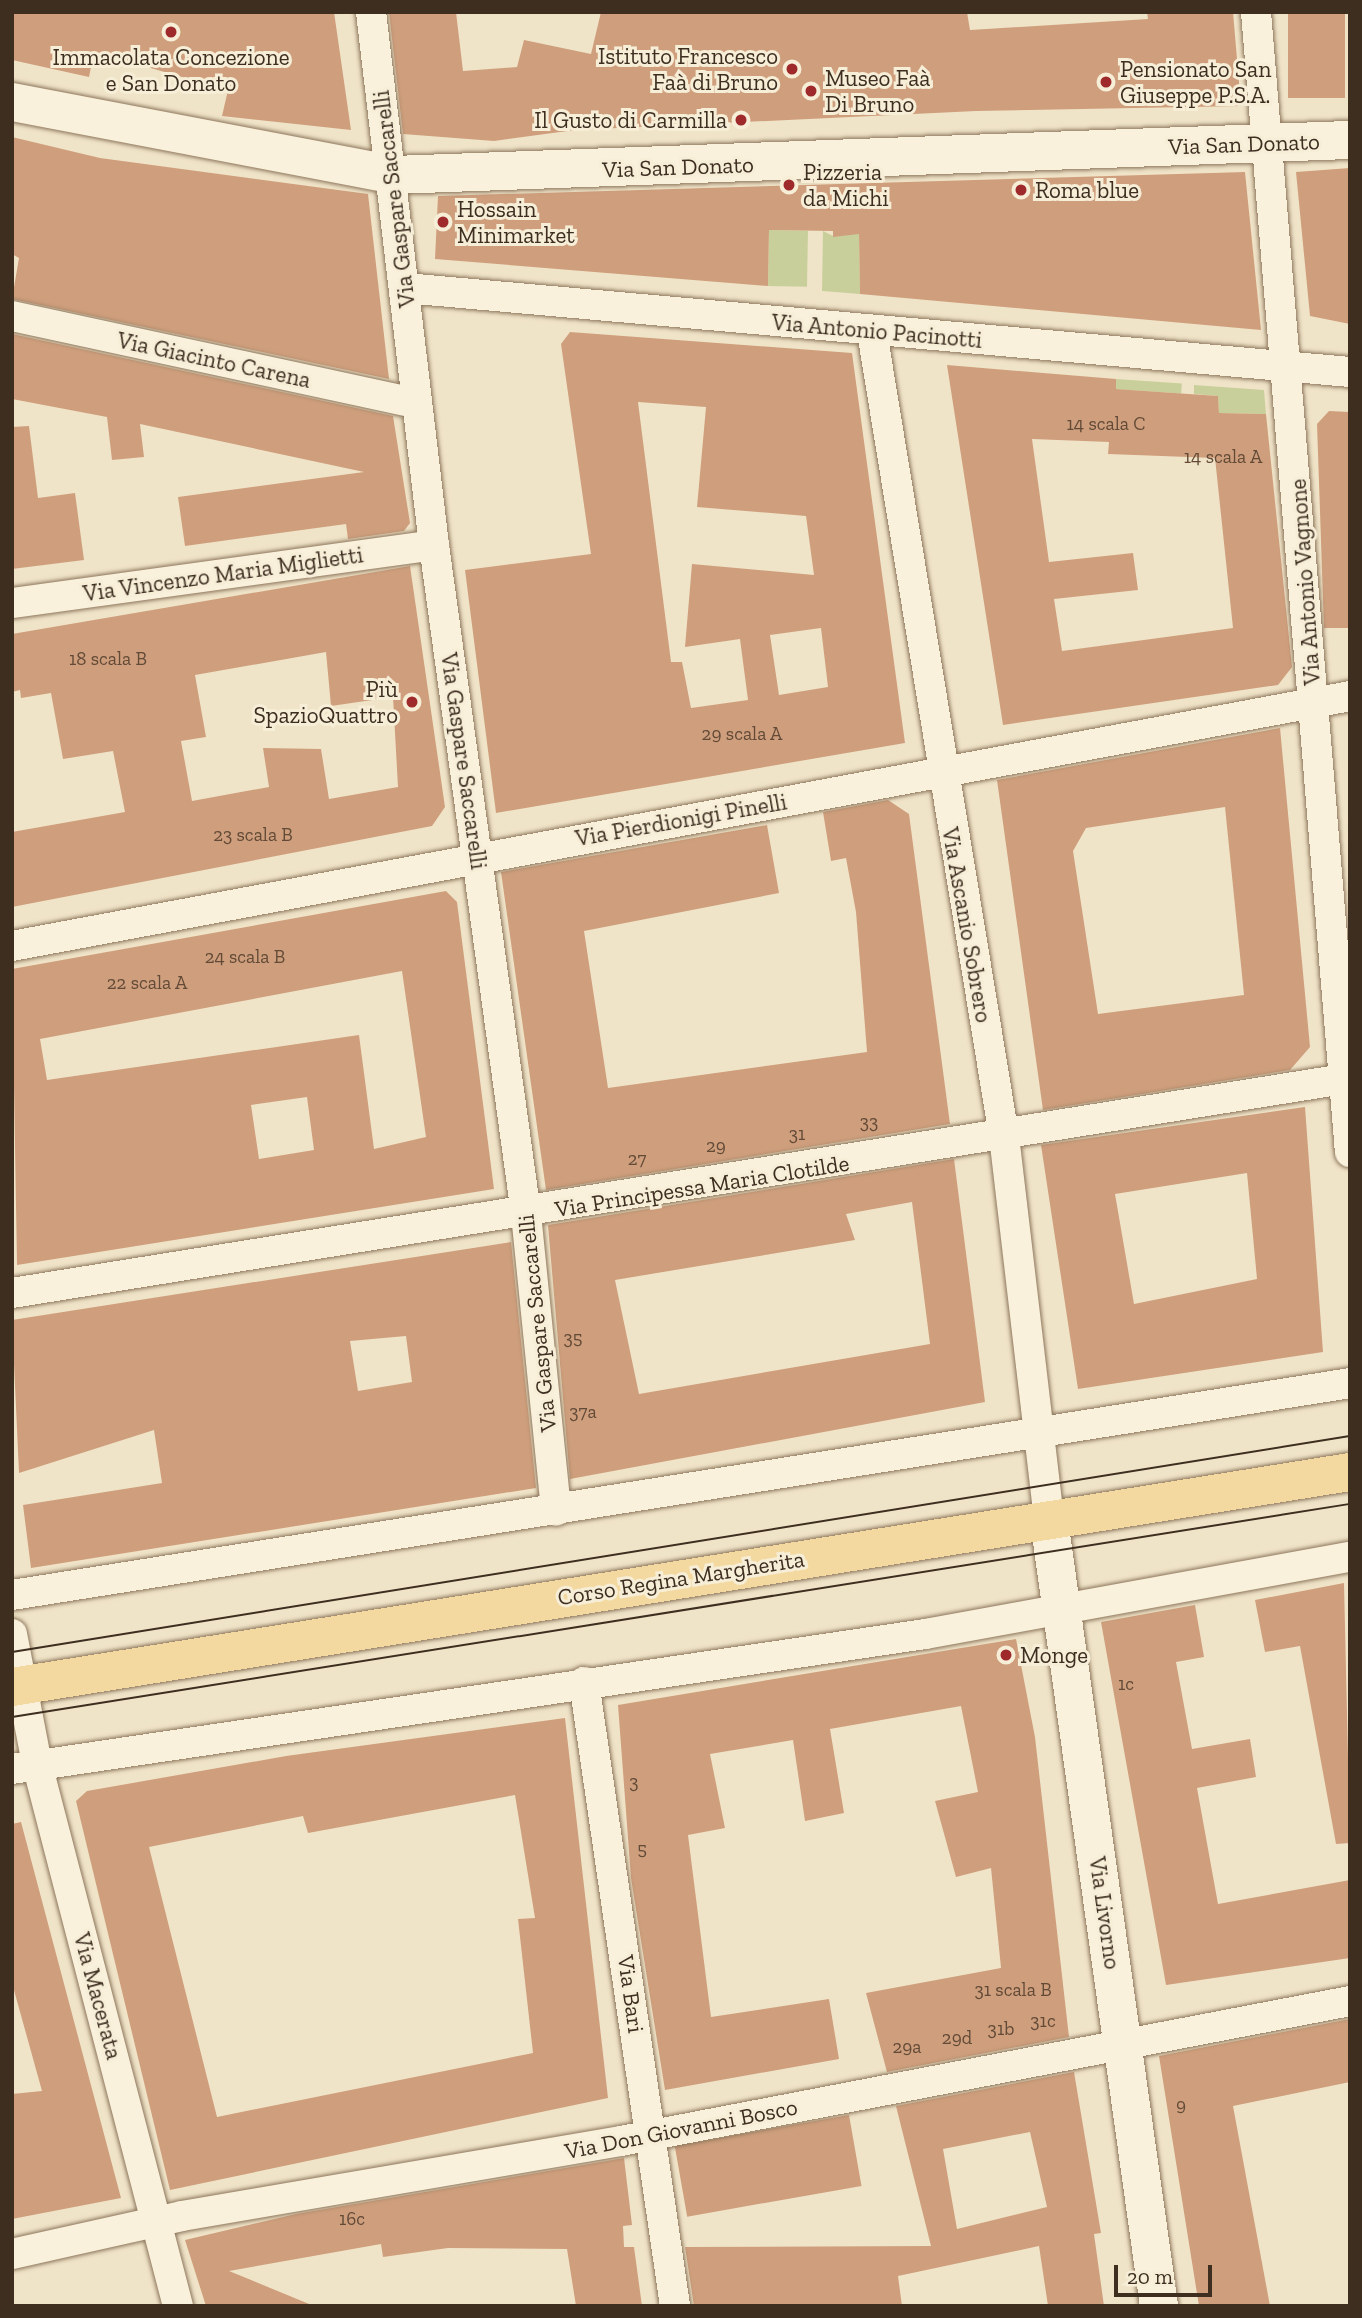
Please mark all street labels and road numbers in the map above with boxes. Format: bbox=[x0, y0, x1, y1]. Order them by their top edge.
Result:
street label: Via Gaspare Saccarelli bbox=[367, 89, 421, 309]
street label: Via San Donato bbox=[1168, 128, 1320, 160]
street label: Via San Donato bbox=[602, 151, 754, 183]
street label: Via Antonio Pacinotti bbox=[770, 308, 984, 354]
street label: Via Giacinto Carena bbox=[115, 326, 313, 394]
street label: Via Antonio Vagnone bbox=[1284, 477, 1326, 687]
street label: Via Vincenzo Maria Miglietti bbox=[81, 541, 365, 607]
street label: Via Gaspare Saccarelli bbox=[435, 651, 493, 871]
street label: Via Pierdionigi Pinelli bbox=[573, 788, 789, 852]
street label: Via Ascanio Sobrero bbox=[936, 825, 998, 1025]
street label: Via Principessa Maria Clotilde bbox=[553, 1149, 851, 1223]
street label: Via Gaspare Saccarelli bbox=[512, 1213, 562, 1433]
street label: Corso Regina Margherita bbox=[556, 1545, 806, 1611]
street label: Via Livorno bbox=[1083, 1855, 1127, 1971]
street label: Via Macerata bbox=[68, 1930, 128, 2062]
street label: Via Bari bbox=[612, 1953, 650, 2035]
street label: Via Don Giovanni Bosco bbox=[562, 2093, 800, 2165]

